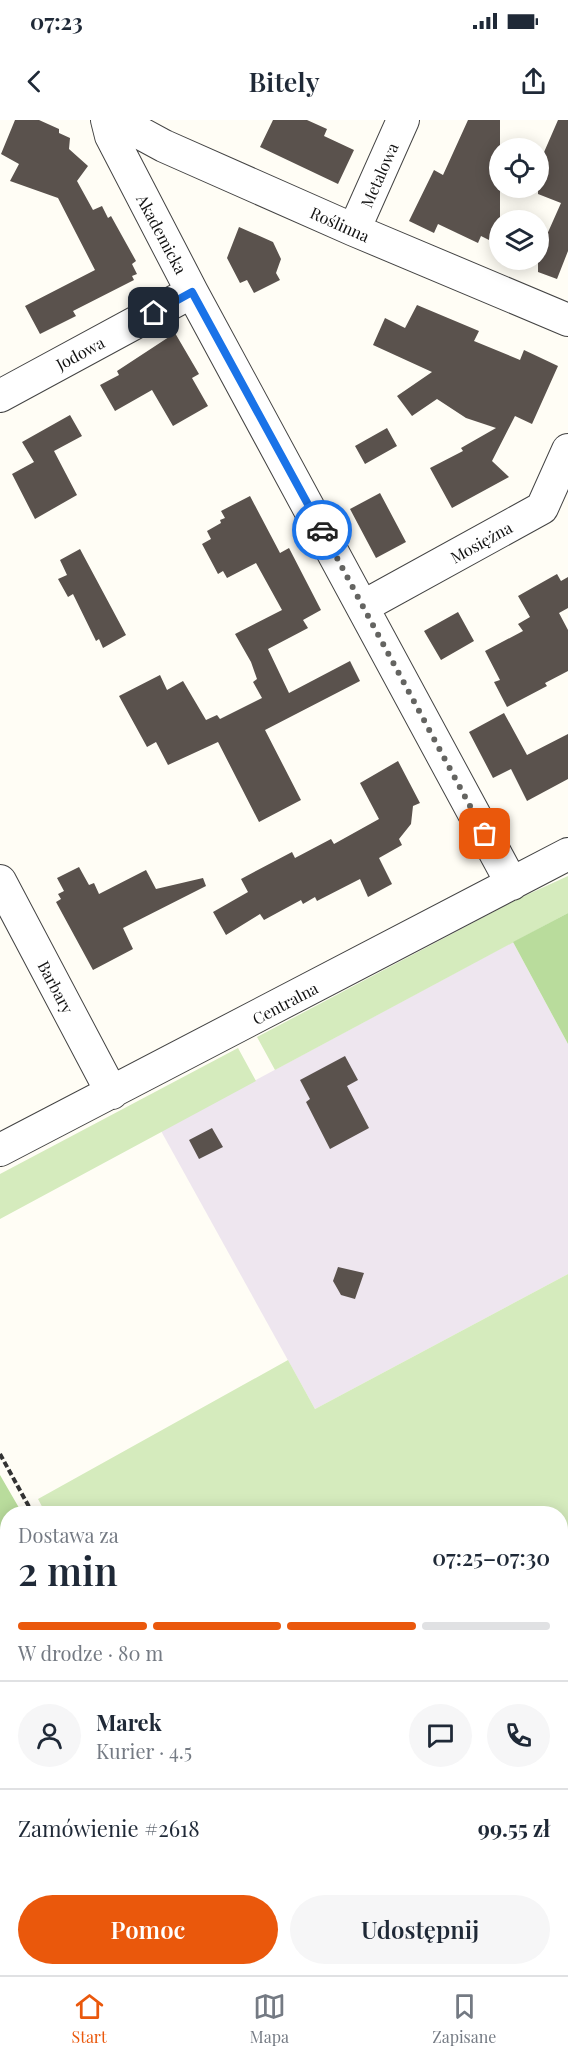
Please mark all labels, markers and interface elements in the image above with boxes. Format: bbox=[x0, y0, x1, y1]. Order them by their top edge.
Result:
text: 07:23 bbox=[30, 6, 83, 36]
text: Bitely bbox=[248, 63, 320, 99]
icon: back bbox=[18, 65, 51, 98]
icon: share bbox=[517, 65, 550, 98]
map controls bbox=[489, 138, 549, 270]
button: locate bbox=[489, 138, 549, 198]
street label: Metalowa bbox=[355, 139, 403, 211]
street label: Akademicka bbox=[132, 190, 192, 278]
street label: Roślinna bbox=[307, 202, 373, 246]
button: layers bbox=[489, 210, 549, 270]
pin bbox=[128, 287, 179, 338]
icon: home bbox=[137, 296, 170, 329]
street label: Jodowa bbox=[51, 332, 108, 375]
courier bbox=[292, 500, 352, 560]
icon: car bbox=[306, 514, 339, 547]
street label: Mosiężna bbox=[446, 516, 516, 568]
pin bbox=[459, 808, 510, 859]
icon: bag bbox=[468, 817, 501, 850]
street label: Barbary bbox=[33, 957, 79, 1017]
street label: Centralna bbox=[248, 977, 322, 1029]
text: Dostawa za bbox=[18, 1521, 119, 1548]
text: 07:25–07:30 bbox=[432, 1542, 550, 1572]
text: 2 min bbox=[18, 1544, 118, 1596]
text: W drodze · 80 m bbox=[18, 1639, 163, 1666]
button: person bbox=[18, 1704, 81, 1767]
button: chat bbox=[409, 1704, 472, 1767]
button: phone bbox=[487, 1704, 550, 1767]
text: Marek bbox=[96, 1707, 162, 1737]
text: Kurier · 4.5 bbox=[96, 1737, 192, 1764]
text: Zamówienie #2618 bbox=[18, 1813, 200, 1843]
text: 99.55 zł bbox=[478, 1813, 550, 1843]
button: Pomoc bbox=[18, 1895, 278, 1964]
button: Udostępnij bbox=[290, 1895, 550, 1964]
tab: Start bbox=[72, 1990, 107, 2047]
tab: Mapa bbox=[250, 1990, 289, 2047]
tab: Zapisane bbox=[432, 1990, 496, 2047]

